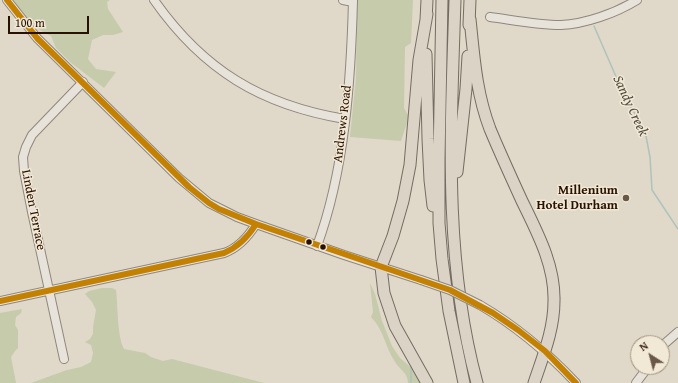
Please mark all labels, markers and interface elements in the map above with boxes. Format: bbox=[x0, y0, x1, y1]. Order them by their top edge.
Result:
scale bar bbox=[10, 8, 91, 34]
text: 100 m bbox=[15, 14, 45, 31]
water label: Sandy Creek bbox=[609, 73, 651, 139]
street label: Andrews Road bbox=[331, 84, 355, 164]
street label: Linden Terrace bbox=[18, 168, 48, 252]
place label: Millenium Hotel Durham bbox=[536, 183, 618, 214]
marker: Millenium Hotel Durham bbox=[621, 193, 631, 203]
unlabelled marker bbox=[304, 237, 314, 247]
unlabelled marker bbox=[318, 242, 328, 252]
north arrow bbox=[630, 335, 670, 375]
text: N bbox=[636, 337, 651, 355]

